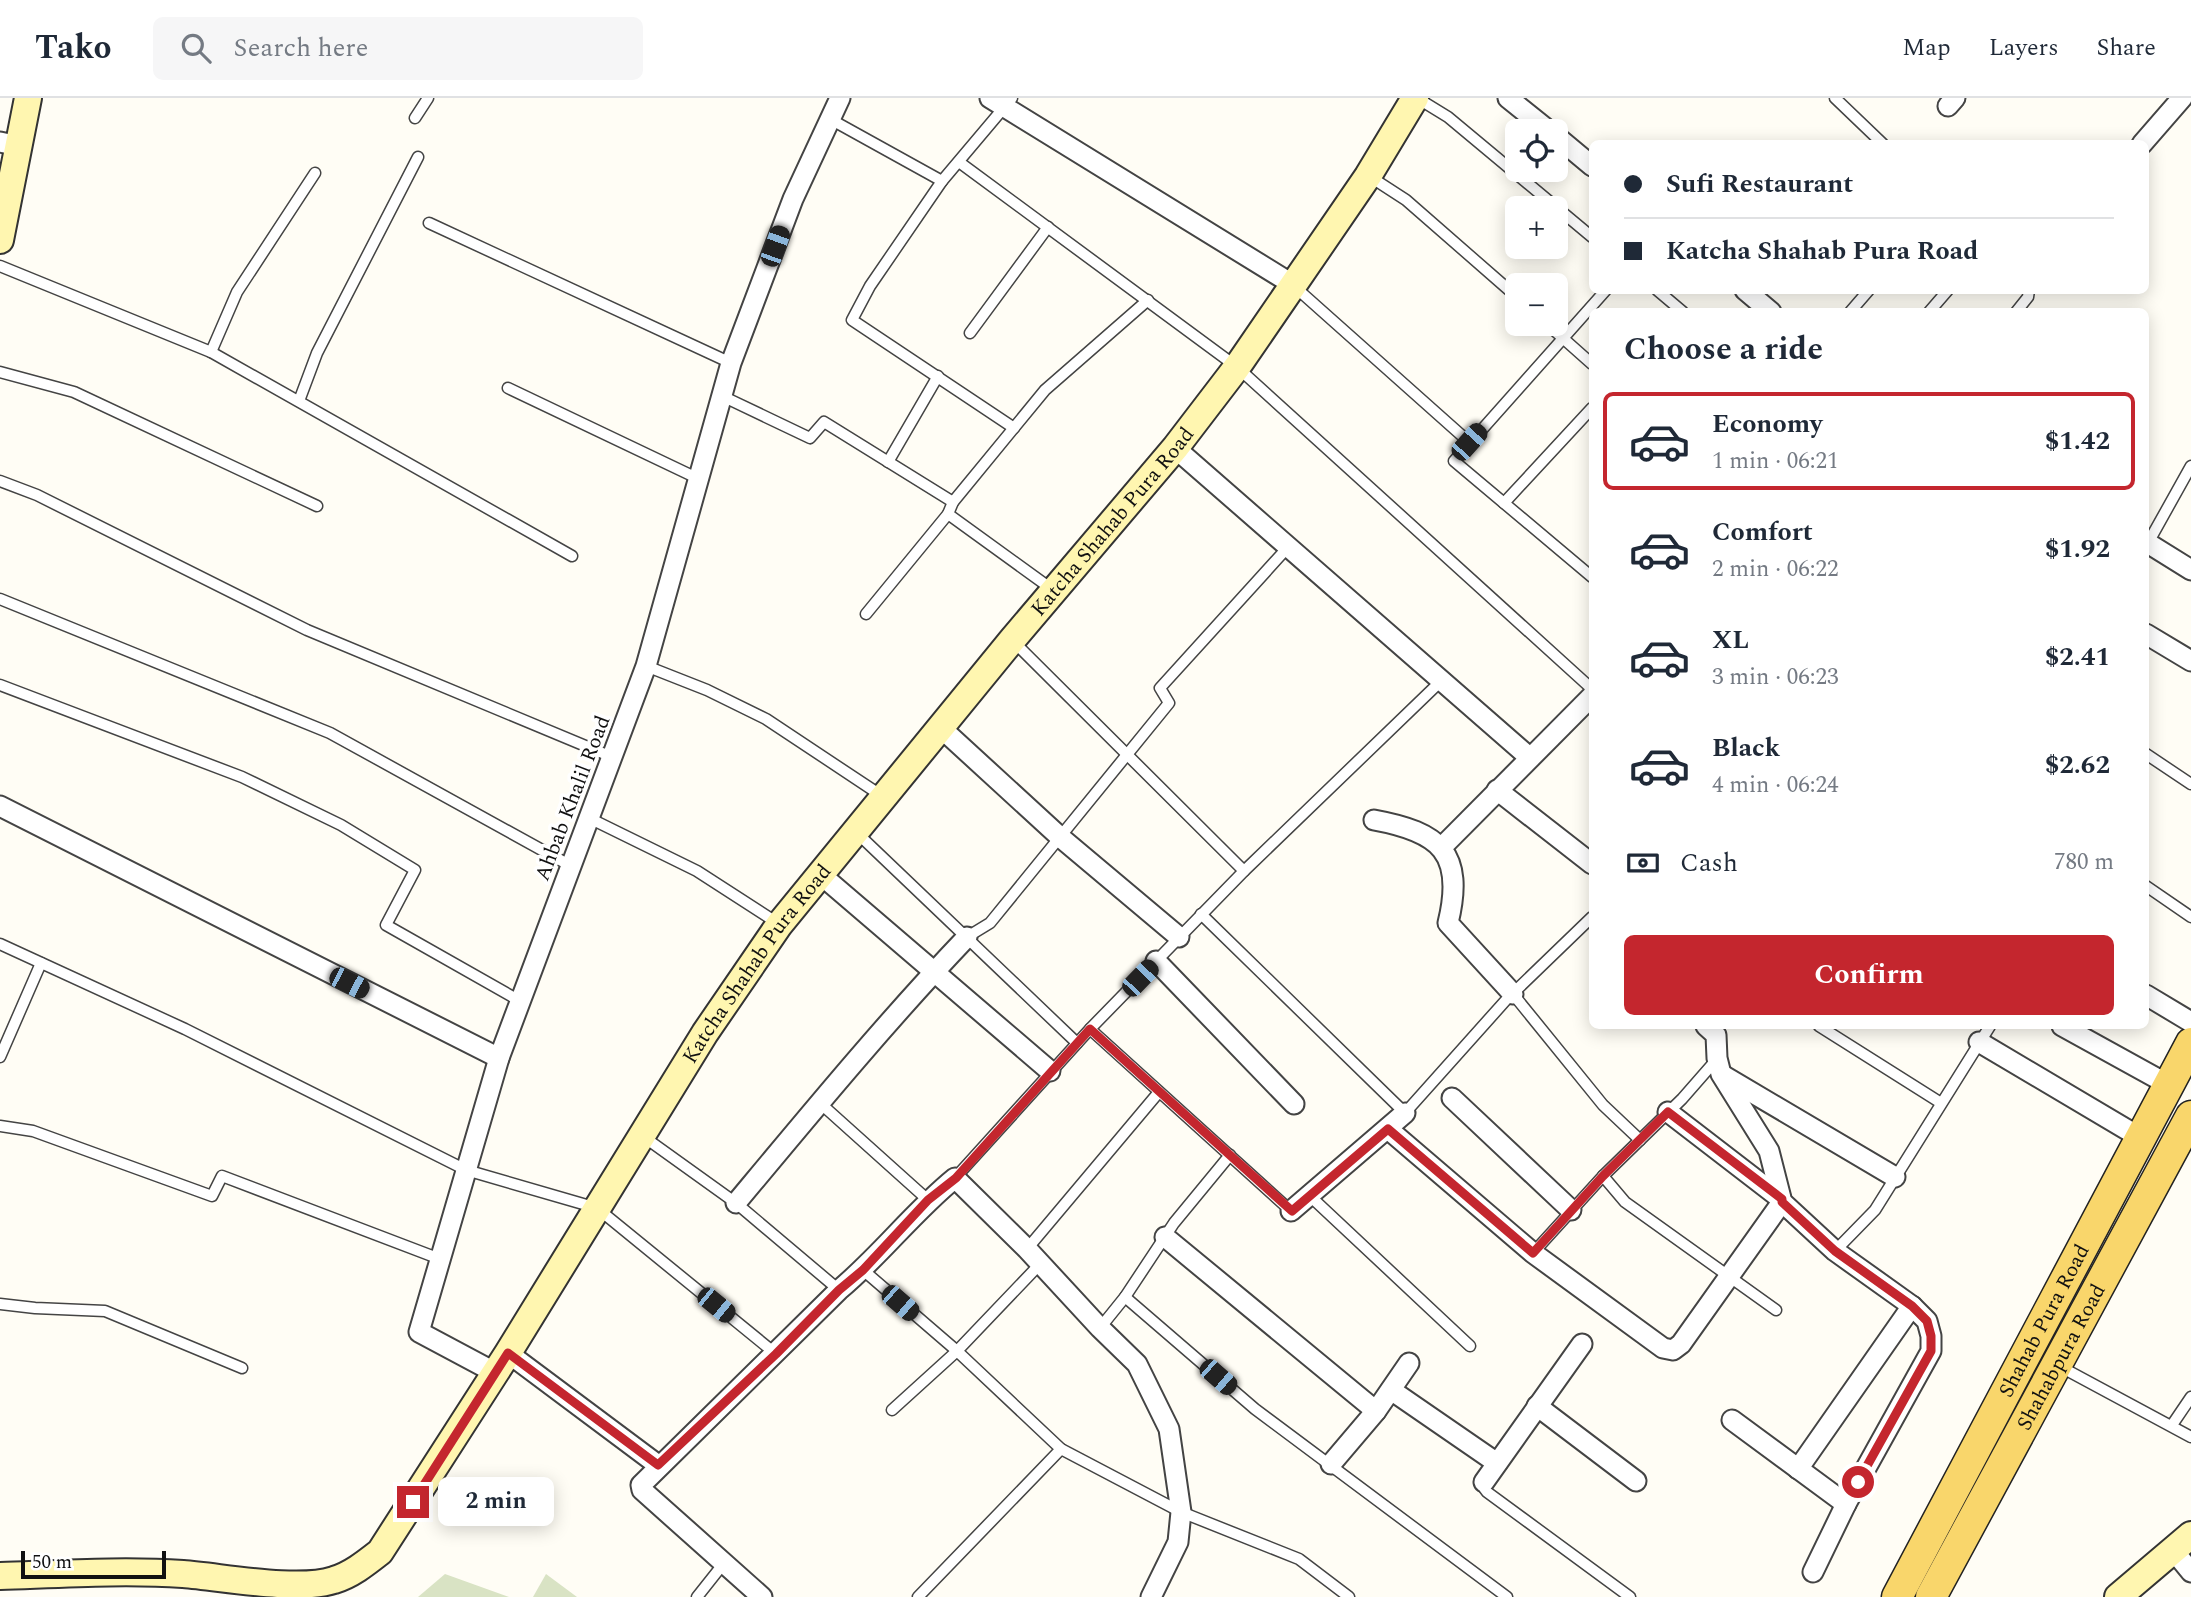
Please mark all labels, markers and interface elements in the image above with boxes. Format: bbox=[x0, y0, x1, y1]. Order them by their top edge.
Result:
search box bbox=[153, 17, 643, 80]
text: Tako bbox=[35, 23, 111, 73]
text: Search here bbox=[233, 28, 368, 68]
icon: search bbox=[177, 29, 215, 67]
text: Map bbox=[1902, 30, 1951, 66]
text: Layers bbox=[1989, 30, 2059, 66]
text: Share bbox=[2097, 30, 2156, 66]
map controls bbox=[1505, 119, 1568, 336]
button: locate bbox=[1505, 119, 1568, 182]
text: Sufi Restaurant bbox=[1666, 164, 1853, 204]
button: + bbox=[1505, 196, 1568, 259]
car bbox=[758, 223, 793, 269]
text: Katcha Shahab Pura Road bbox=[1666, 231, 1978, 271]
button: − bbox=[1505, 273, 1568, 336]
text: Choose a ride bbox=[1624, 325, 1823, 374]
text: Economy bbox=[1712, 404, 1822, 444]
icon: car bbox=[1628, 410, 1691, 473]
car bbox=[1448, 419, 1491, 465]
street label: Katcha Shahab Pura Road bbox=[1024, 420, 1203, 624]
text: $1.42 bbox=[2045, 421, 2110, 461]
text: 1 min · 06:21 bbox=[1712, 444, 1839, 479]
text: Comfort bbox=[1712, 512, 1813, 552]
icon: car bbox=[1628, 518, 1691, 581]
text: $1.92 bbox=[2045, 529, 2110, 569]
text: 2 min · 06:22 bbox=[1712, 552, 1839, 587]
text: XL bbox=[1712, 620, 1749, 660]
icon: car bbox=[1628, 626, 1691, 689]
text: $2.41 bbox=[2045, 637, 2110, 677]
text: 3 min · 06:23 bbox=[1712, 660, 1839, 695]
street label: Ahbab Khalil Road bbox=[527, 711, 619, 886]
text: Black bbox=[1712, 728, 1780, 768]
icon: car bbox=[1628, 734, 1691, 797]
text: $2.62 bbox=[2045, 745, 2110, 785]
text: 4 min · 06:24 bbox=[1712, 768, 1839, 803]
text: Cash bbox=[1680, 843, 1738, 883]
icon: cash bbox=[1624, 844, 1662, 882]
text: 780 m bbox=[2054, 845, 2114, 880]
street label: Katcha Shahab Pura Road bbox=[675, 857, 840, 1070]
button: Confirm bbox=[1624, 935, 2114, 1015]
car bbox=[1118, 956, 1163, 1000]
car bbox=[326, 964, 373, 1002]
street label: Shahab Pura Road bbox=[1991, 1239, 2098, 1403]
street label: Shahabpura Road bbox=[2009, 1278, 2114, 1436]
car bbox=[878, 1281, 923, 1325]
car bbox=[694, 1284, 739, 1326]
car bbox=[1196, 1355, 1241, 1399]
route start bbox=[1842, 1466, 1874, 1498]
callout: 2 min bbox=[438, 1478, 553, 1526]
text: 2 min bbox=[465, 1484, 527, 1519]
route end bbox=[397, 1486, 429, 1518]
scale bar bbox=[21, 1548, 166, 1580]
text: 50 m bbox=[32, 1548, 72, 1577]

